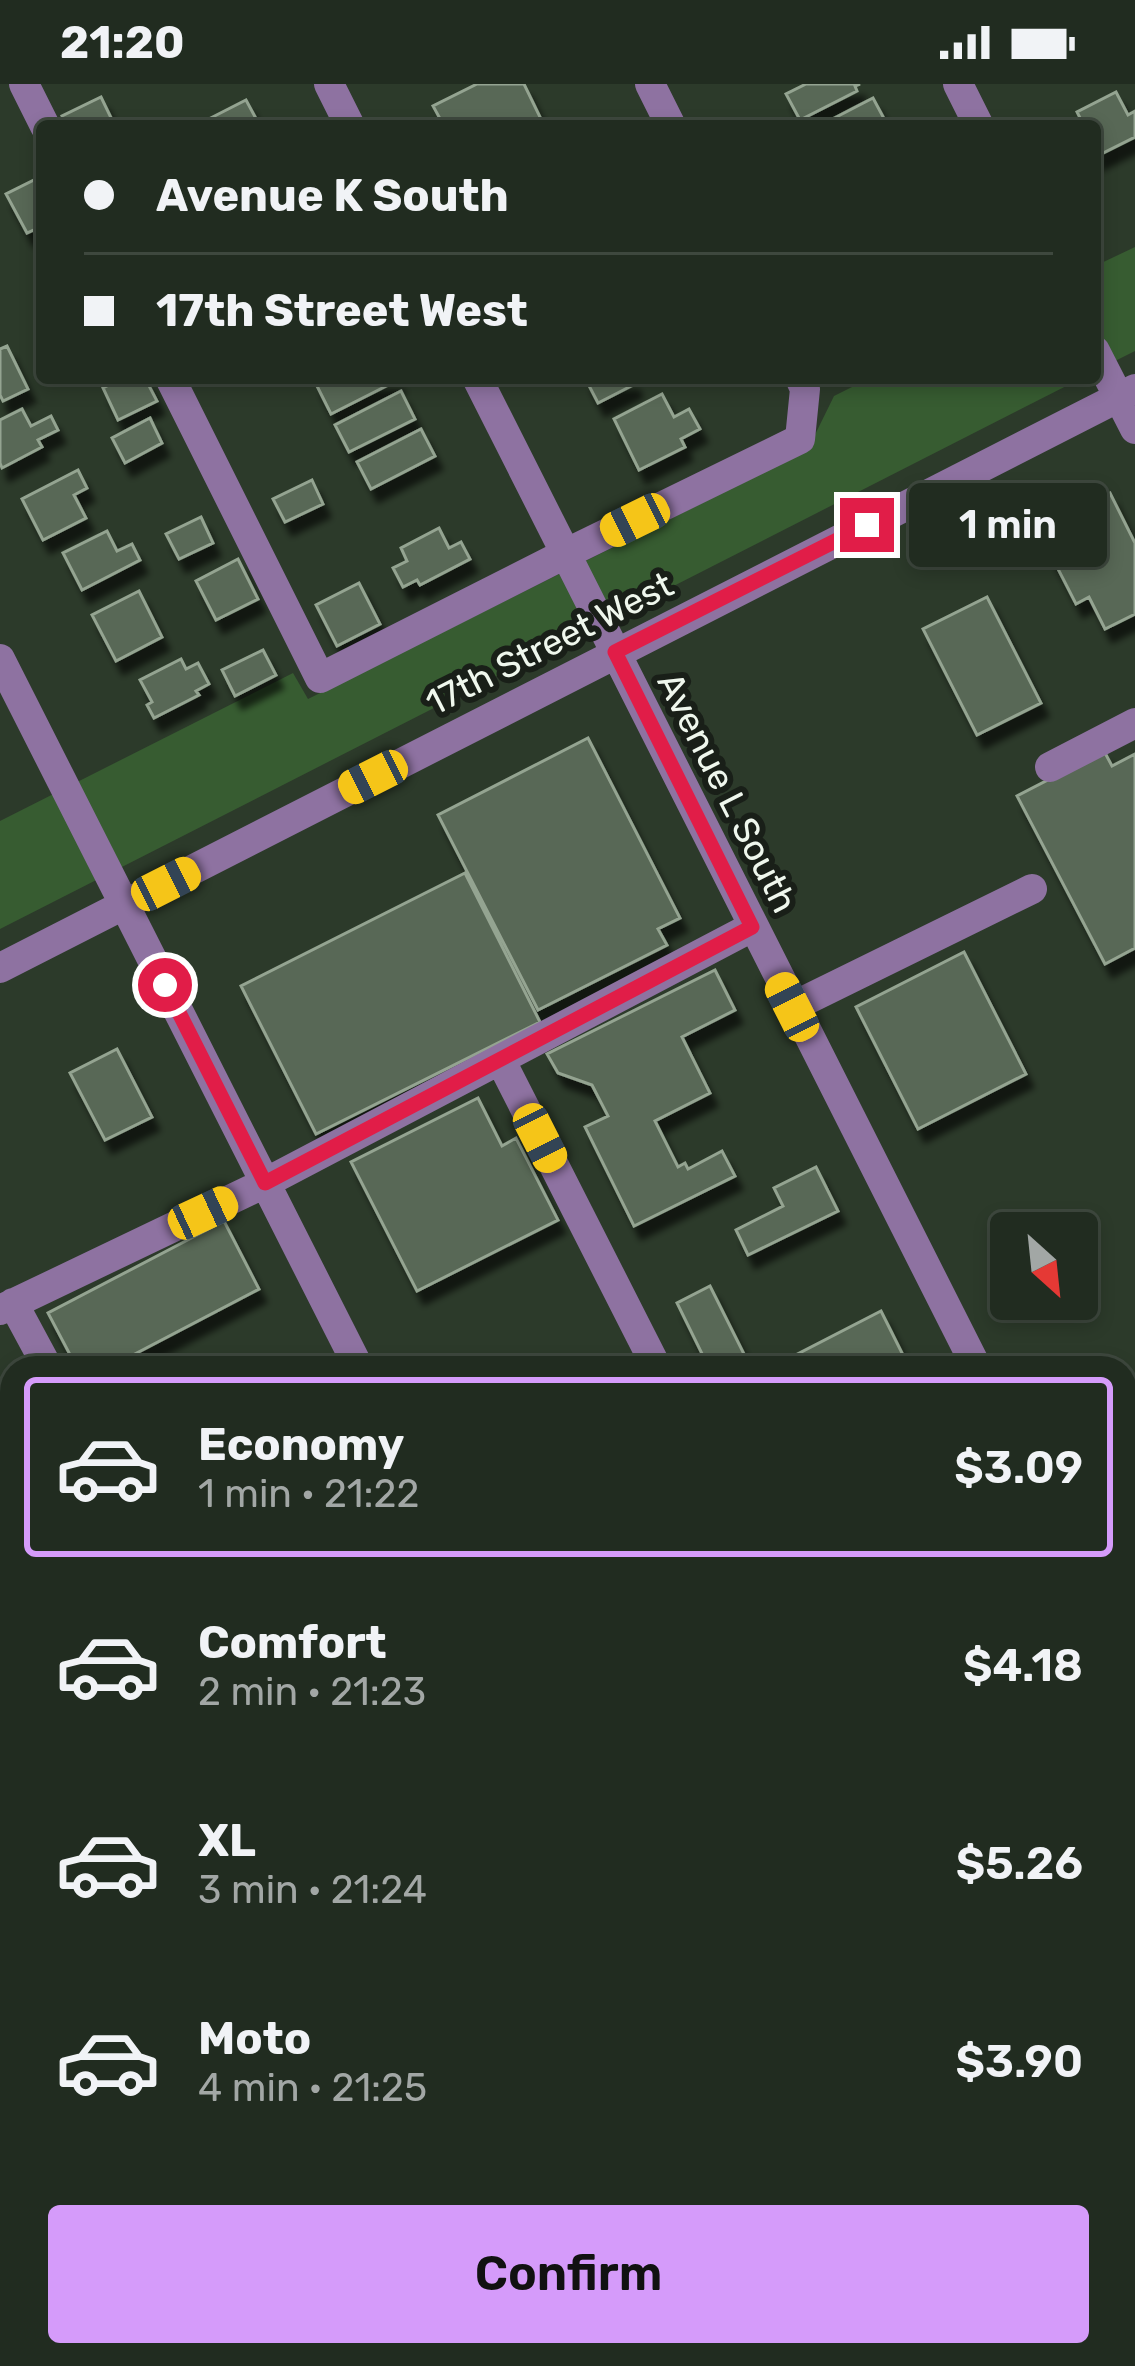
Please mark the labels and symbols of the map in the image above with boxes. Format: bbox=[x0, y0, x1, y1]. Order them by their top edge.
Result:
callout: 1 min bbox=[909, 483, 1107, 567]
car bbox=[595, 488, 675, 552]
route end bbox=[840, 498, 894, 552]
street label: 17th Street West bbox=[418, 563, 680, 724]
street label: Avenue L South bbox=[649, 665, 807, 920]
car bbox=[333, 745, 413, 809]
car bbox=[126, 852, 206, 916]
route start bbox=[138, 958, 192, 1012]
car bbox=[760, 967, 824, 1047]
car bbox=[508, 1098, 572, 1178]
car bbox=[163, 1181, 243, 1245]
north arrow bbox=[990, 1212, 1098, 1320]

